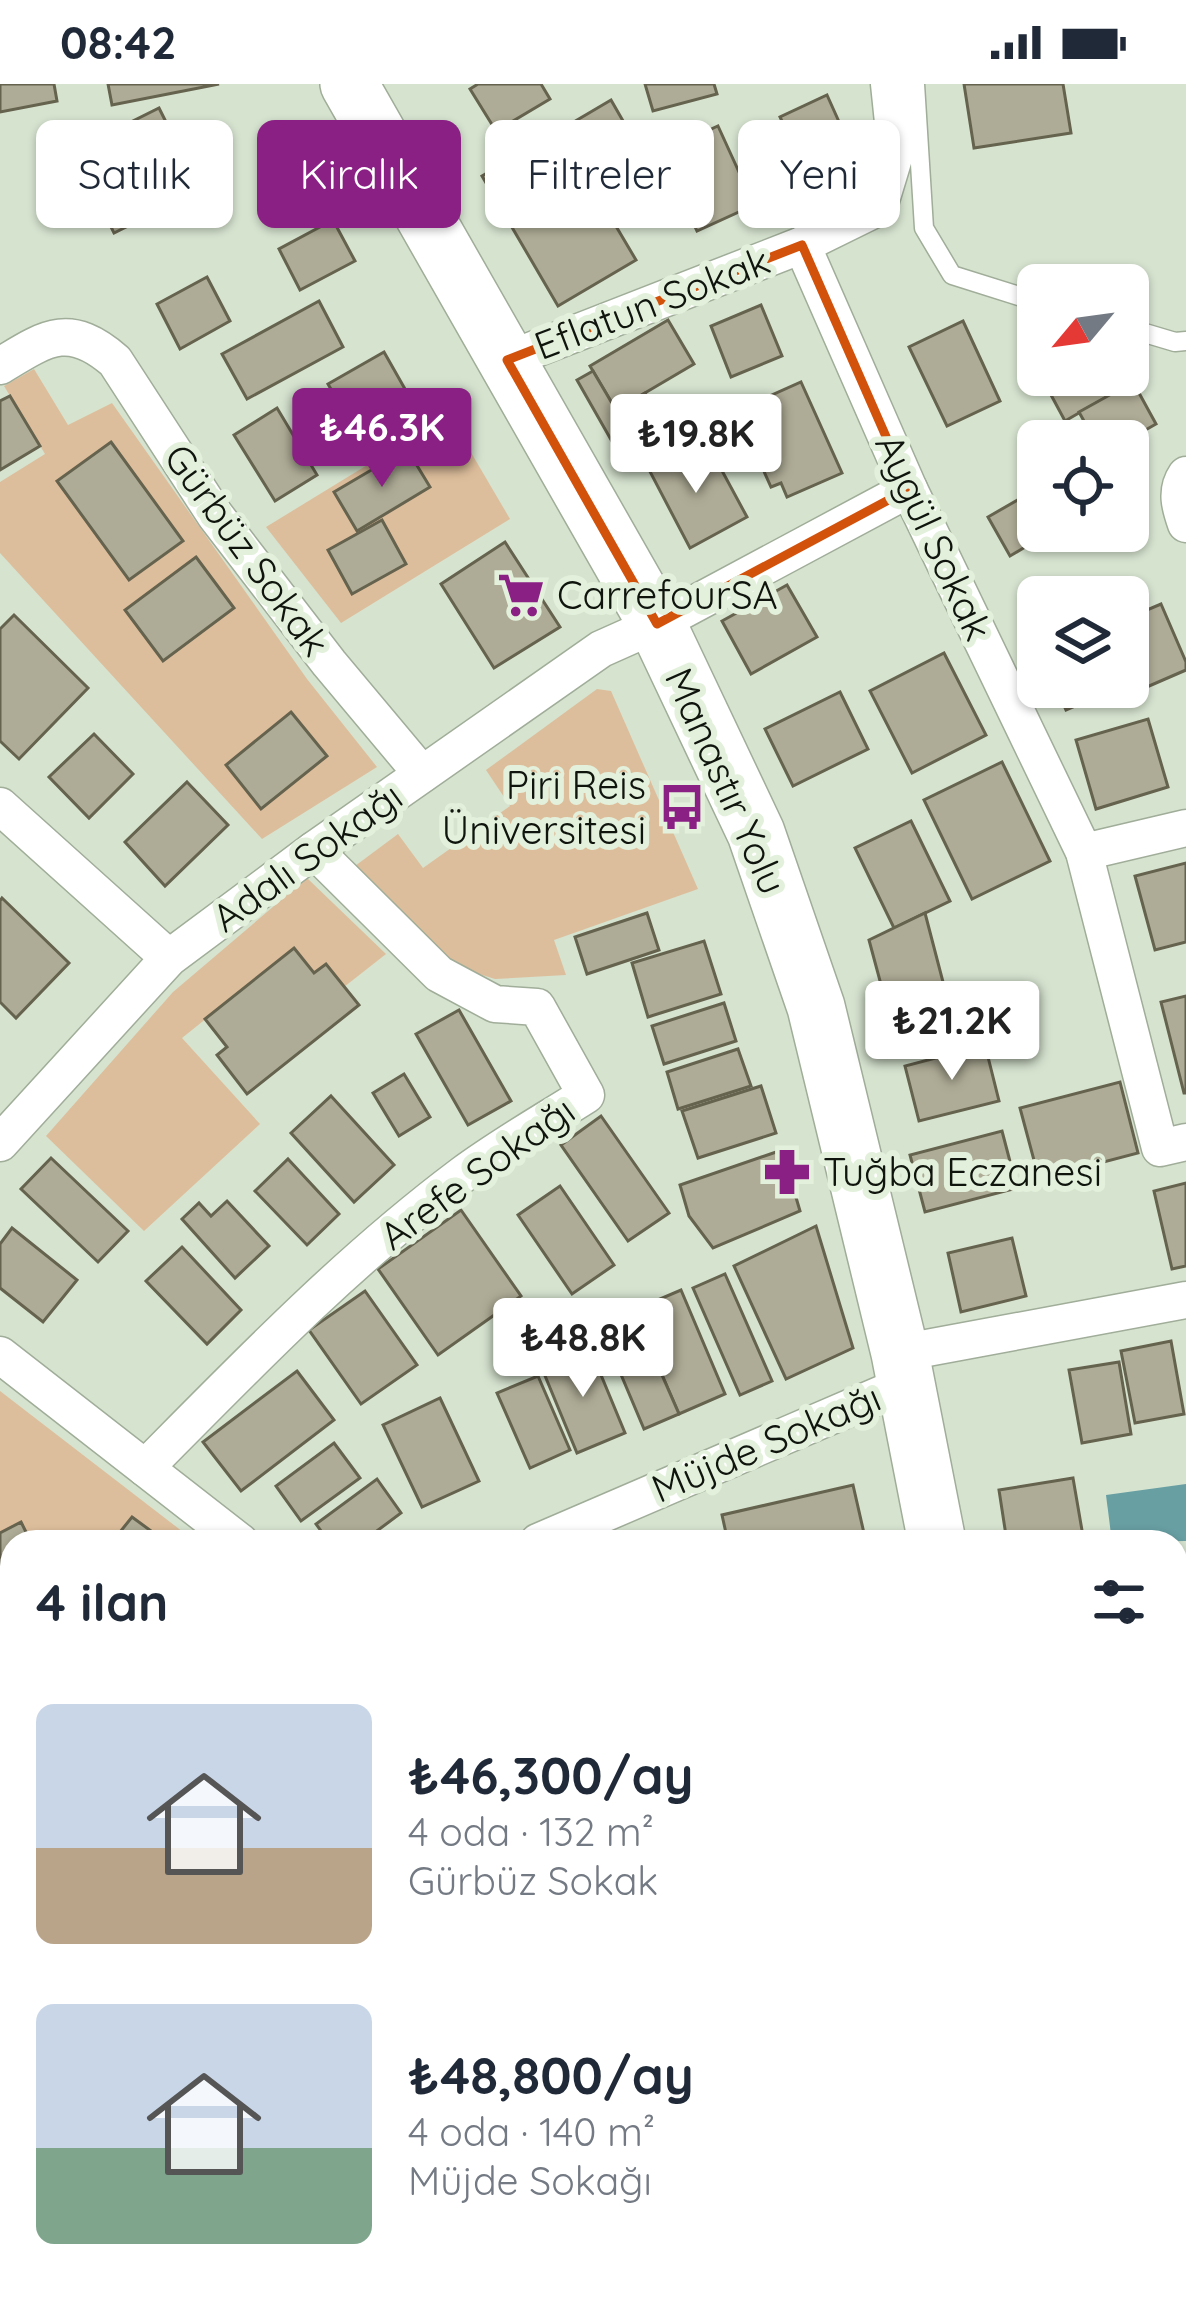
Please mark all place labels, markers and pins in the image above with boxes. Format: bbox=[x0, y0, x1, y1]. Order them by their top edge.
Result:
pin: ₺46.3K bbox=[284, 388, 480, 490]
pin: ₺19.8K bbox=[598, 394, 794, 496]
supermarket icon: CarrefourSA bbox=[496, 570, 546, 620]
place label: CarrefourSA bbox=[557, 570, 778, 619]
place label: Piri Reis Üniversitesi bbox=[441, 760, 646, 854]
bus stop icon: Piri Reis Üniversitesi bbox=[657, 782, 707, 832]
pin: ₺21.2K bbox=[854, 981, 1050, 1083]
pharmacy icon: Tuğba Eczanesi bbox=[762, 1147, 812, 1197]
place label: Tuğba Eczanesi bbox=[823, 1147, 1102, 1196]
pin: ₺48.8K bbox=[485, 1298, 681, 1400]

